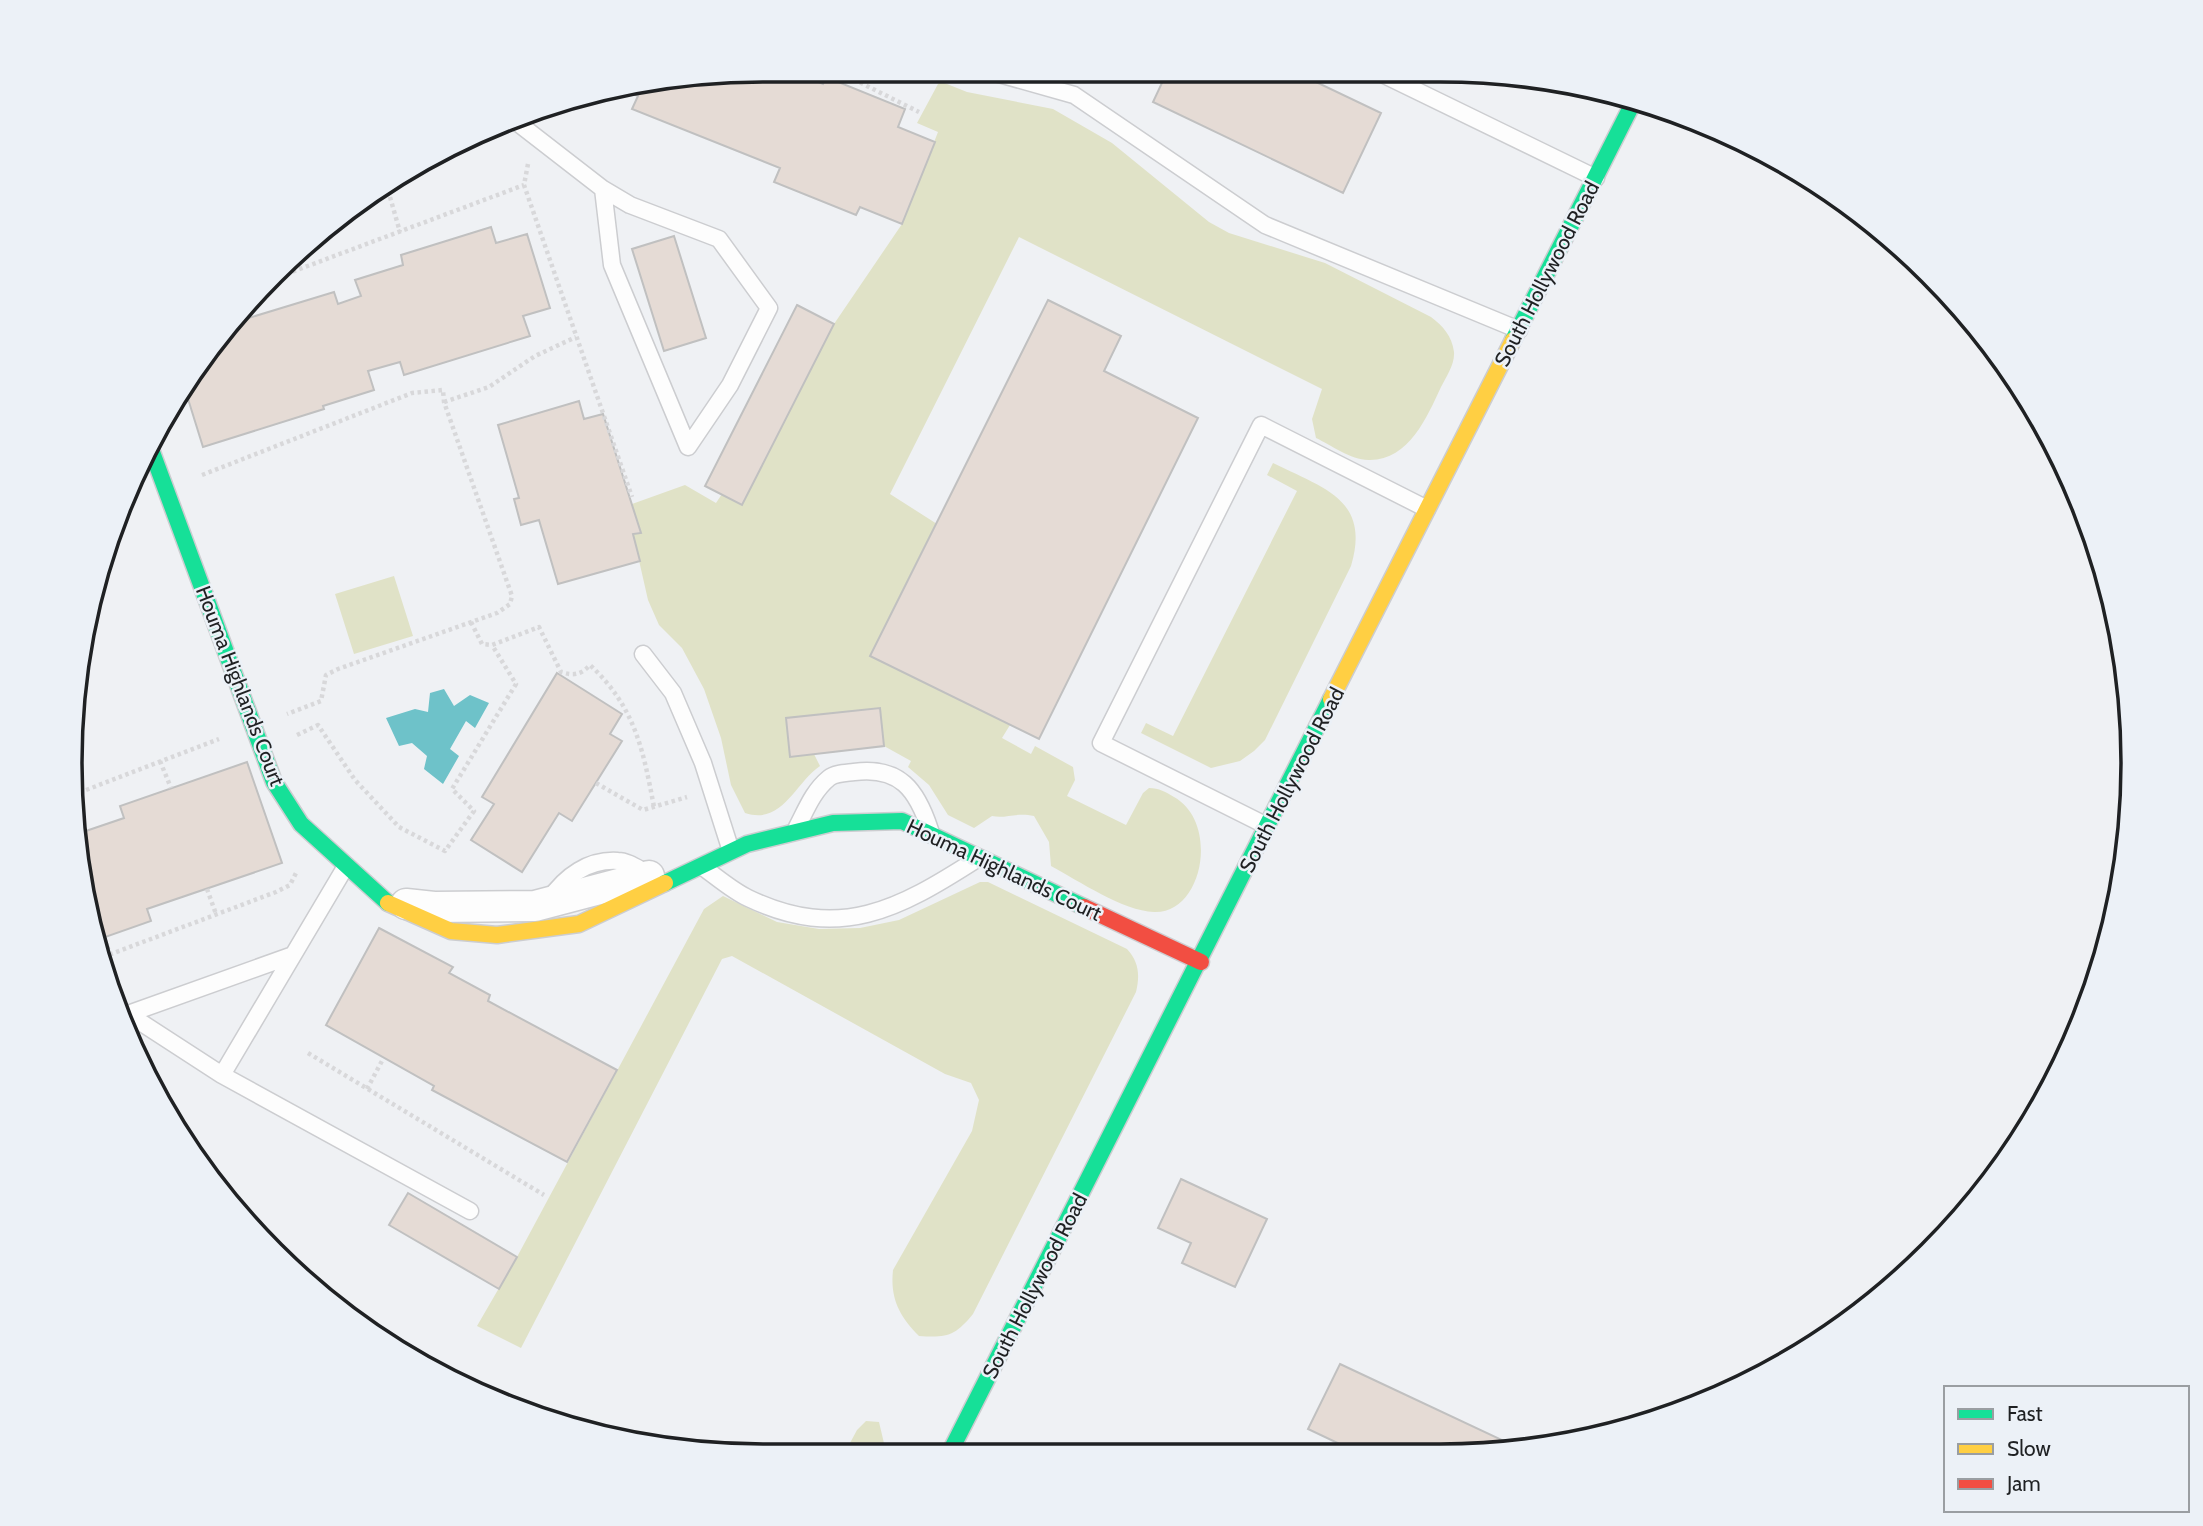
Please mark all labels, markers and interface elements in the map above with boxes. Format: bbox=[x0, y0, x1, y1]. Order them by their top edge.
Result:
street label: South Hollywood Road bbox=[1489, 177, 1604, 371]
street label: Houma Highlands Court bbox=[191, 582, 290, 789]
street label: South Hollywood Road bbox=[1234, 683, 1349, 877]
street label: Houma Highlands Court bbox=[903, 813, 1106, 926]
street label: South Hollywood Road bbox=[977, 1189, 1092, 1383]
legend bbox=[1944, 1386, 2189, 1512]
text: Fast bbox=[2007, 1401, 2043, 1426]
text: Slow bbox=[2007, 1436, 2051, 1461]
text: Jam bbox=[2006, 1471, 2041, 1496]

